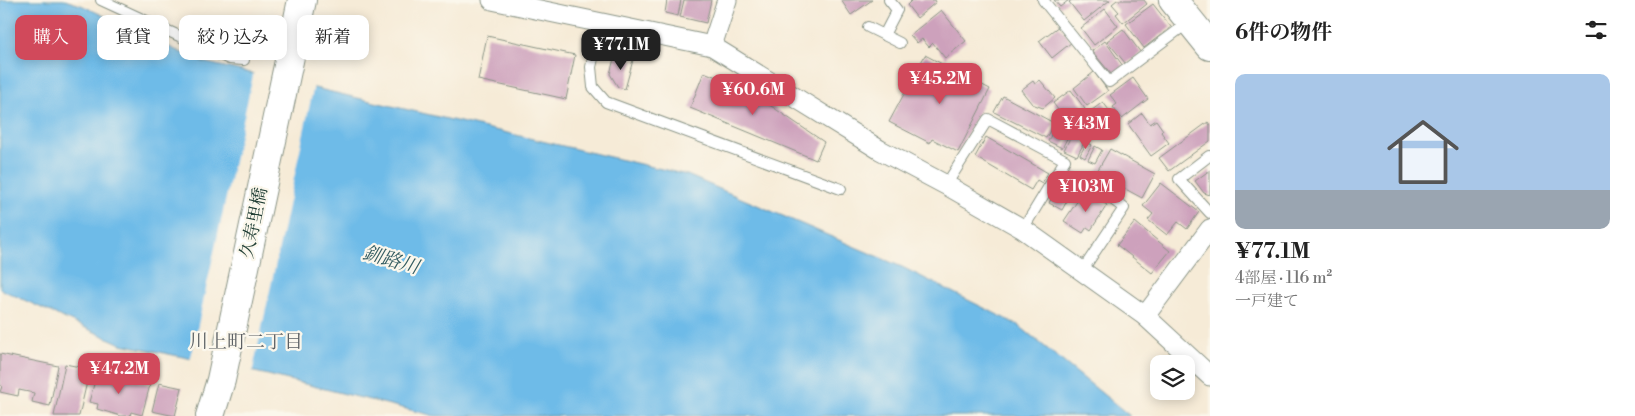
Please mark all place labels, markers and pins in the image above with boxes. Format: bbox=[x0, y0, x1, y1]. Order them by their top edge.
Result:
pin: ¥77.1M bbox=[580, 28, 662, 71]
pin: ¥45.2M bbox=[899, 62, 981, 105]
pin: ¥60.6M bbox=[712, 74, 794, 116]
pin: ¥43M bbox=[1056, 108, 1116, 150]
pin: ¥103M bbox=[1051, 170, 1121, 213]
pin: ¥47.2M bbox=[78, 352, 160, 395]

